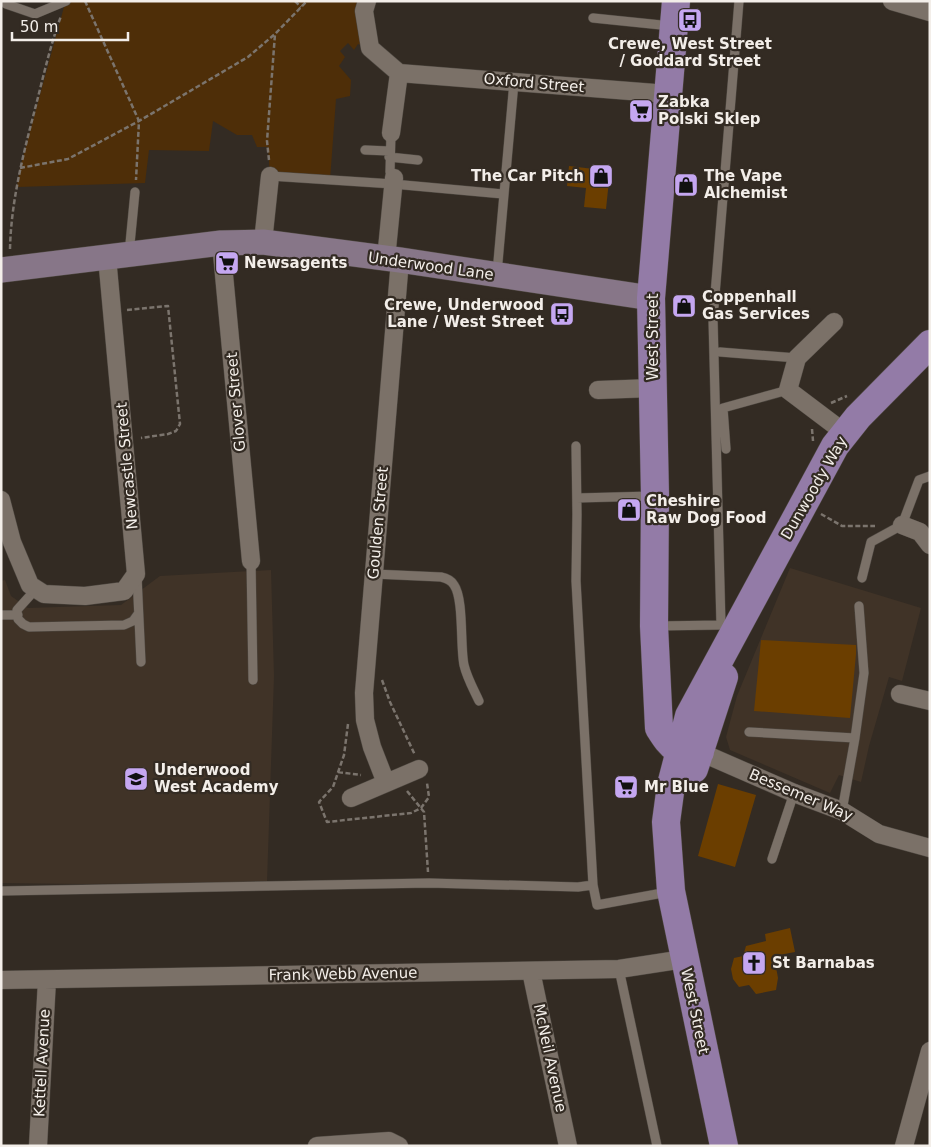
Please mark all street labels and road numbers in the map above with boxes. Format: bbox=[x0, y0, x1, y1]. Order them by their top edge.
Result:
street label: Oxford Street bbox=[483, 70, 585, 96]
street label: Underwood Lane bbox=[367, 248, 495, 284]
street label: West Street bbox=[644, 293, 662, 381]
street label: Glover Street bbox=[223, 351, 249, 452]
street label: Newcastle Street bbox=[112, 402, 142, 530]
street label: Dunwoody Way bbox=[777, 433, 851, 543]
street label: Goulden Street bbox=[364, 466, 392, 580]
street label: Bessemer Way bbox=[746, 765, 856, 825]
street label: Frank Webb Avenue bbox=[269, 964, 417, 984]
street label: West Street bbox=[677, 966, 713, 1056]
street label: McNeil Avenue bbox=[530, 1002, 570, 1114]
street label: Kettell Avenue bbox=[30, 1009, 54, 1117]

